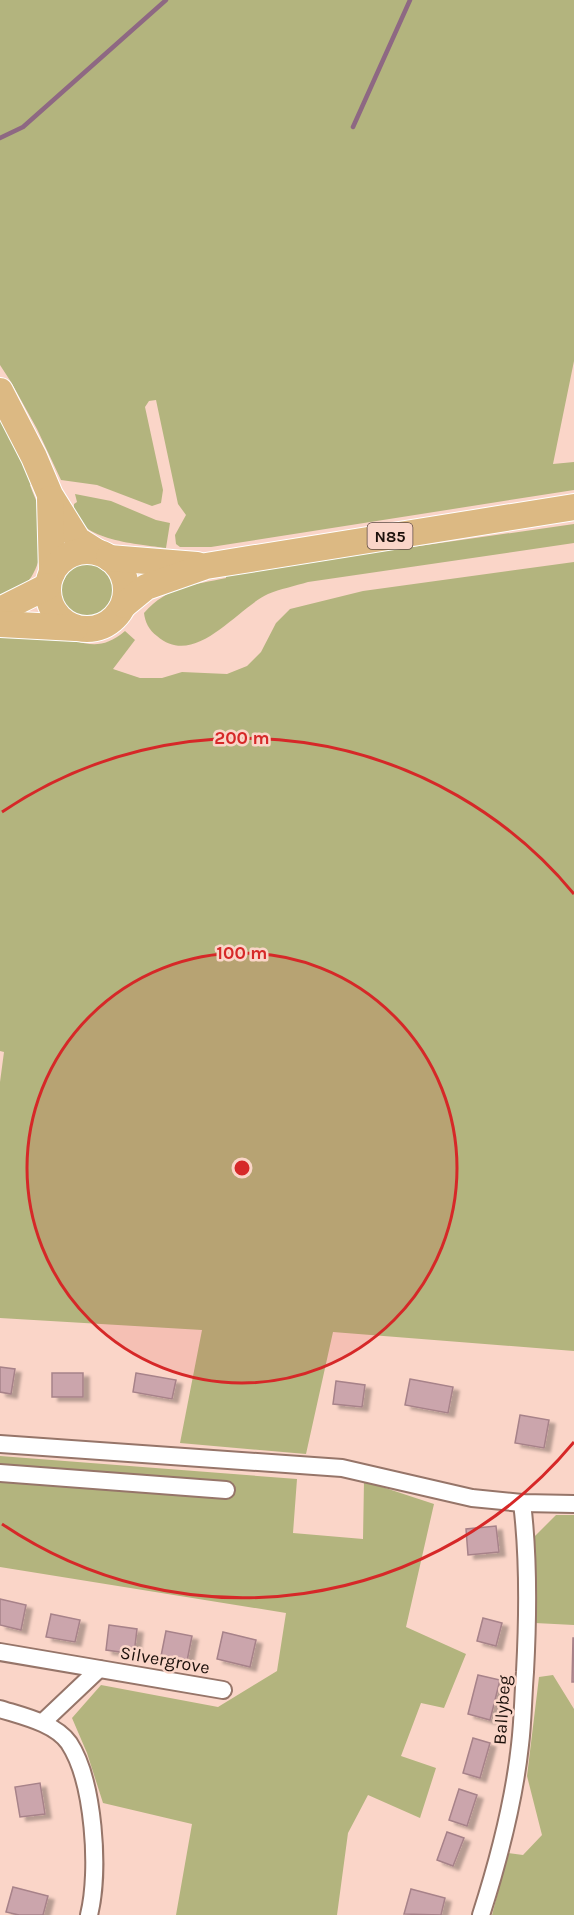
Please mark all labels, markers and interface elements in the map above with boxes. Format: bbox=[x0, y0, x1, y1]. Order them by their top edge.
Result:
road number: N85 bbox=[368, 523, 412, 549]
text: 200 m bbox=[214, 727, 270, 749]
text: 100 m bbox=[217, 942, 267, 964]
centre of rings bbox=[232, 1158, 252, 1178]
street label: Silvergrove bbox=[118, 1641, 212, 1679]
street label: Ballybeg bbox=[489, 1675, 515, 1745]

